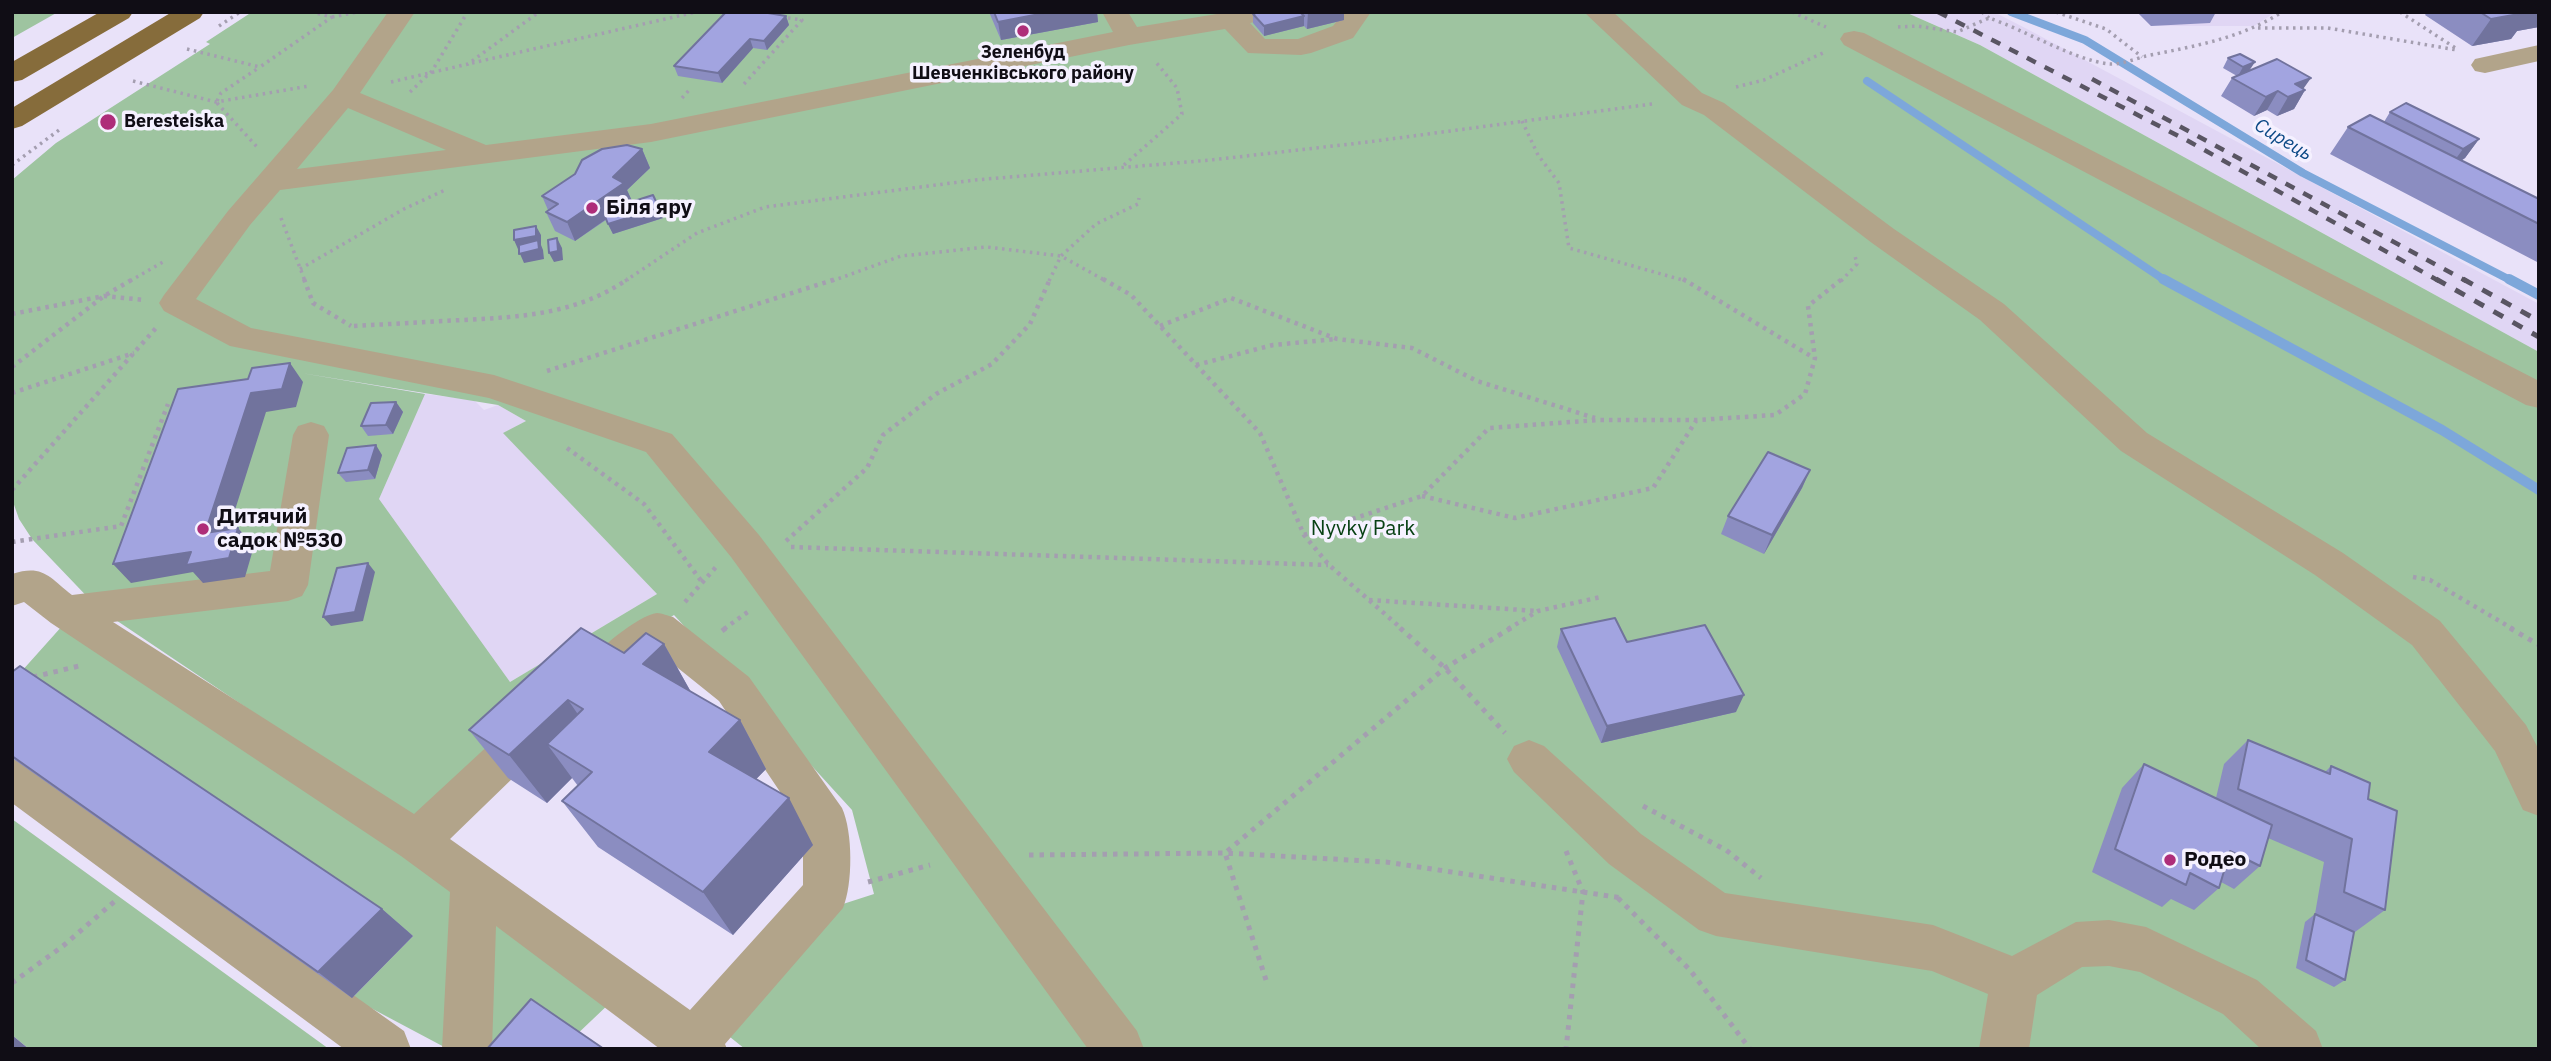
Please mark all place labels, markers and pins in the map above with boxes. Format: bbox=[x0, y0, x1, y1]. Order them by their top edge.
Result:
marker: Зеленбуд Шевченківського району bbox=[1015, 23, 1031, 39]
place label: Зеленбуд Шевченківського району bbox=[912, 42, 1134, 84]
place label: Beresteiska bbox=[124, 111, 224, 133]
marker: Beresteiska bbox=[98, 112, 118, 132]
place label: Біля яру bbox=[606, 195, 692, 221]
marker: Біля яру bbox=[584, 200, 600, 216]
place label: Дитячий садок №530 bbox=[217, 504, 343, 554]
marker: Дитячий садок №530 bbox=[195, 521, 211, 537]
place label: Родео bbox=[2184, 847, 2246, 873]
marker: Родео bbox=[2162, 852, 2178, 868]

